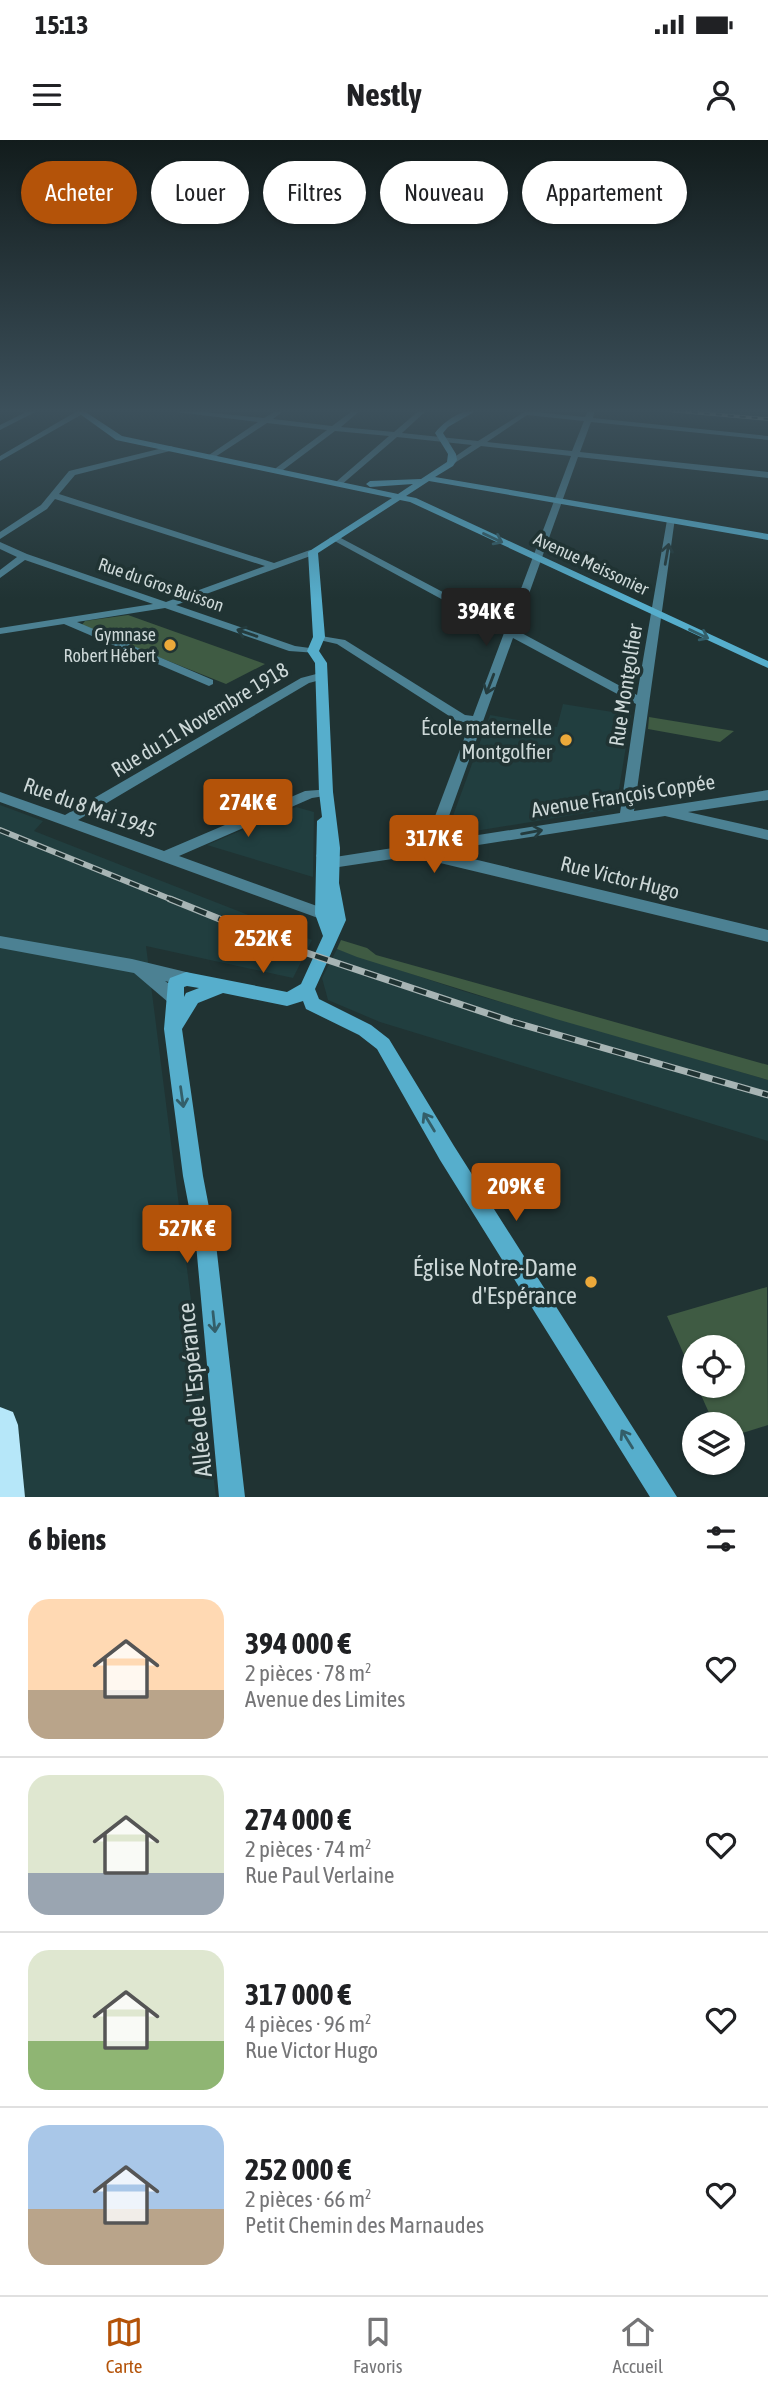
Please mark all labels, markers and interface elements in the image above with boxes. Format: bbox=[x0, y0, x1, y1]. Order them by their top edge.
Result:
text: 15:13 bbox=[35, 10, 89, 40]
icon: menu bbox=[28, 76, 66, 114]
text: Nestly bbox=[346, 76, 422, 113]
icon: person bbox=[702, 76, 740, 114]
chip: Acheter bbox=[21, 161, 137, 224]
chip: Louer bbox=[151, 161, 249, 224]
chip: Filtres bbox=[263, 161, 366, 224]
chip: Nouveau bbox=[380, 161, 508, 224]
chip: Appartement bbox=[522, 161, 687, 224]
street label: Avenue Meissonier bbox=[530, 528, 653, 600]
one-way arrow bbox=[482, 532, 503, 545]
one-way arrow bbox=[661, 543, 674, 566]
street label: Rue du Gros Buisson bbox=[96, 553, 227, 616]
pin: 394K € bbox=[429, 588, 543, 648]
text: 394K € bbox=[457, 598, 515, 624]
street label: Rue Montgolfier bbox=[603, 621, 647, 748]
place label: Gymnase Robert Hébert bbox=[63, 624, 156, 666]
one-way arrow bbox=[237, 626, 259, 638]
one-way arrow bbox=[688, 628, 710, 641]
marker: Gymnase Robert Hébert bbox=[162, 637, 178, 653]
street label: Rue du 11 Novembre 1918 bbox=[107, 657, 292, 781]
one-way arrow bbox=[483, 673, 495, 695]
place label: École maternelle Montgolfier bbox=[421, 715, 553, 763]
marker: École maternelle Montgolfier bbox=[558, 732, 574, 748]
street label: Avenue François Coppée bbox=[529, 769, 716, 821]
street label: Rue du 8 Mai 1945 bbox=[21, 772, 160, 842]
pin: 274K € bbox=[191, 780, 305, 839]
text: 274K € bbox=[219, 789, 277, 815]
pin: 317K € bbox=[377, 816, 491, 875]
text: 317K € bbox=[405, 825, 463, 851]
one-way arrow bbox=[520, 825, 543, 838]
street label: Rue Victor Hugo bbox=[558, 851, 682, 903]
pin: 252K € bbox=[206, 916, 320, 975]
text: 252K € bbox=[234, 925, 292, 951]
one-way arrow bbox=[176, 1085, 189, 1108]
one-way arrow bbox=[421, 1112, 435, 1132]
pin: 209K € bbox=[459, 1164, 573, 1223]
text: 209K € bbox=[487, 1173, 545, 1199]
pin: 527K € bbox=[130, 1206, 244, 1265]
text: 527K € bbox=[158, 1215, 216, 1241]
place label: Église Notre-Dame d'Espérance bbox=[413, 1254, 577, 1309]
marker: Église Notre-Dame d'Espérance bbox=[583, 1274, 599, 1290]
street label: Allée de l'Espérance bbox=[172, 1302, 217, 1479]
one-way arrow bbox=[208, 1310, 221, 1333]
map controls bbox=[682, 1335, 745, 1475]
button: locate bbox=[682, 1335, 745, 1398]
button: layers bbox=[682, 1412, 745, 1475]
one-way arrow bbox=[620, 1430, 634, 1450]
icon: filters bbox=[702, 1520, 740, 1558]
text: 6 biens bbox=[28, 1522, 106, 1556]
text: 394 000 € bbox=[245, 1626, 351, 1660]
icon: home bbox=[84, 1627, 168, 1711]
icon: heart bbox=[702, 1650, 740, 1688]
text: 2 pièces · 78 m² bbox=[245, 1660, 372, 1686]
text: Avenue des Limites bbox=[245, 1686, 405, 1712]
text: 274 000 € bbox=[245, 1802, 351, 1836]
icon: home bbox=[84, 1803, 168, 1887]
icon: heart bbox=[702, 1826, 740, 1864]
text: 2 pièces · 74 m² bbox=[245, 1836, 372, 1862]
text: Rue Paul Verlaine bbox=[245, 1862, 395, 1888]
text: 317 000 € bbox=[245, 1977, 351, 2011]
icon: home bbox=[84, 1978, 168, 2062]
icon: heart bbox=[702, 2001, 740, 2039]
text: 4 pièces · 96 m² bbox=[245, 2011, 372, 2037]
text: Rue Victor Hugo bbox=[245, 2037, 378, 2063]
text: 252 000 € bbox=[245, 2152, 351, 2186]
icon: home bbox=[84, 2153, 168, 2237]
icon: heart bbox=[702, 2176, 740, 2214]
text: 2 pièces · 66 m² bbox=[245, 2186, 372, 2212]
text: Petit Chemin des Marnaudes bbox=[245, 2212, 484, 2238]
tab: Carte bbox=[105, 2313, 143, 2377]
tab: Favoris bbox=[353, 2313, 402, 2377]
tab: Accueil bbox=[612, 2313, 663, 2377]

